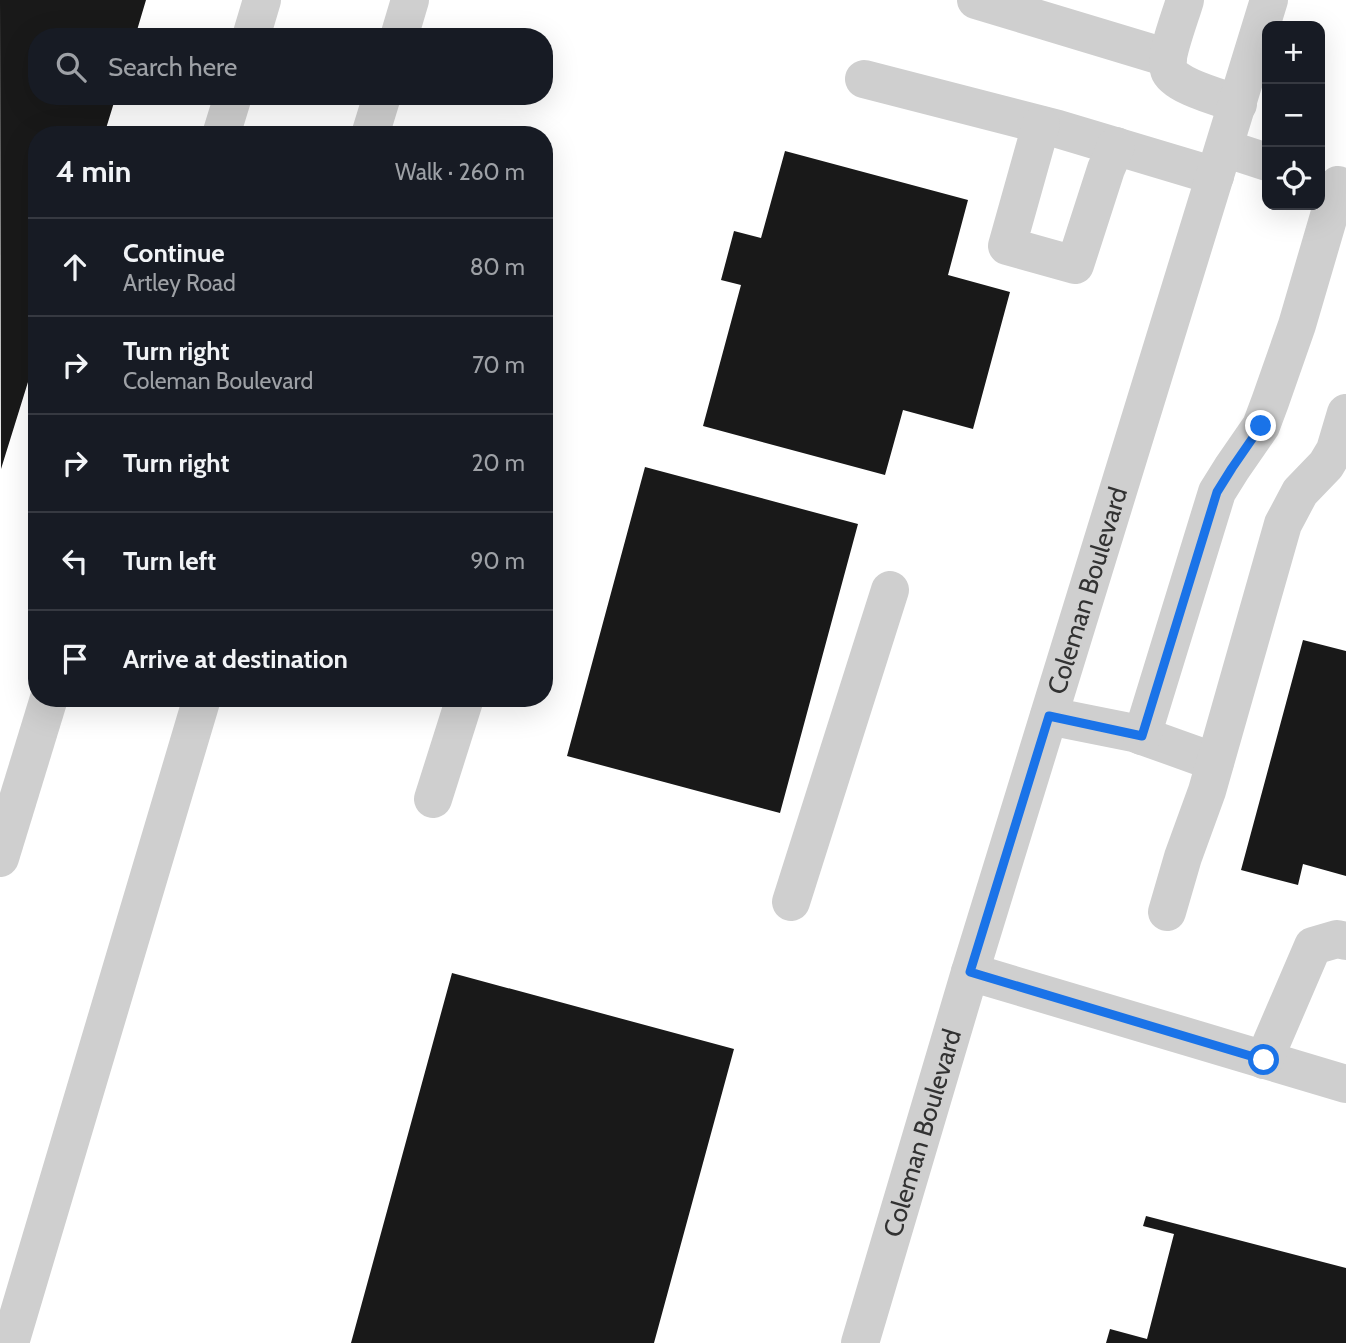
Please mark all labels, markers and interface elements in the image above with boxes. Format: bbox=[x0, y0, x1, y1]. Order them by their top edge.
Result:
map controls bbox=[1262, 21, 1325, 210]
button: + bbox=[1262, 21, 1325, 84]
search box bbox=[28, 28, 553, 105]
icon: search bbox=[52, 48, 90, 86]
text: Search here bbox=[108, 51, 237, 83]
button: − bbox=[1262, 84, 1325, 147]
button: locate bbox=[1262, 147, 1325, 210]
text: 4 min bbox=[56, 153, 131, 190]
text: Walk · 260 m bbox=[395, 158, 525, 186]
text: Continue bbox=[123, 237, 225, 269]
icon: ahead bbox=[56, 248, 94, 286]
text: 80 m bbox=[470, 253, 525, 281]
text: Artley Road bbox=[123, 269, 236, 297]
text: Turn right bbox=[123, 335, 229, 367]
icon: right bbox=[56, 346, 94, 384]
text: 70 m bbox=[472, 351, 525, 379]
text: Coleman Boulevard bbox=[123, 367, 313, 395]
route end bbox=[1245, 410, 1276, 441]
icon: right bbox=[56, 444, 94, 482]
text: Turn right bbox=[123, 447, 229, 479]
text: 20 m bbox=[472, 449, 525, 477]
street label: Coleman Boulevard bbox=[1040, 483, 1134, 698]
icon: left bbox=[56, 542, 94, 580]
text: Turn left bbox=[123, 545, 216, 577]
text: 90 m bbox=[471, 547, 525, 575]
icon: arrive bbox=[56, 640, 94, 678]
text: Arrive at destination bbox=[123, 643, 348, 675]
street label: Coleman Boulevard bbox=[876, 1025, 968, 1241]
route start bbox=[1248, 1044, 1279, 1075]

